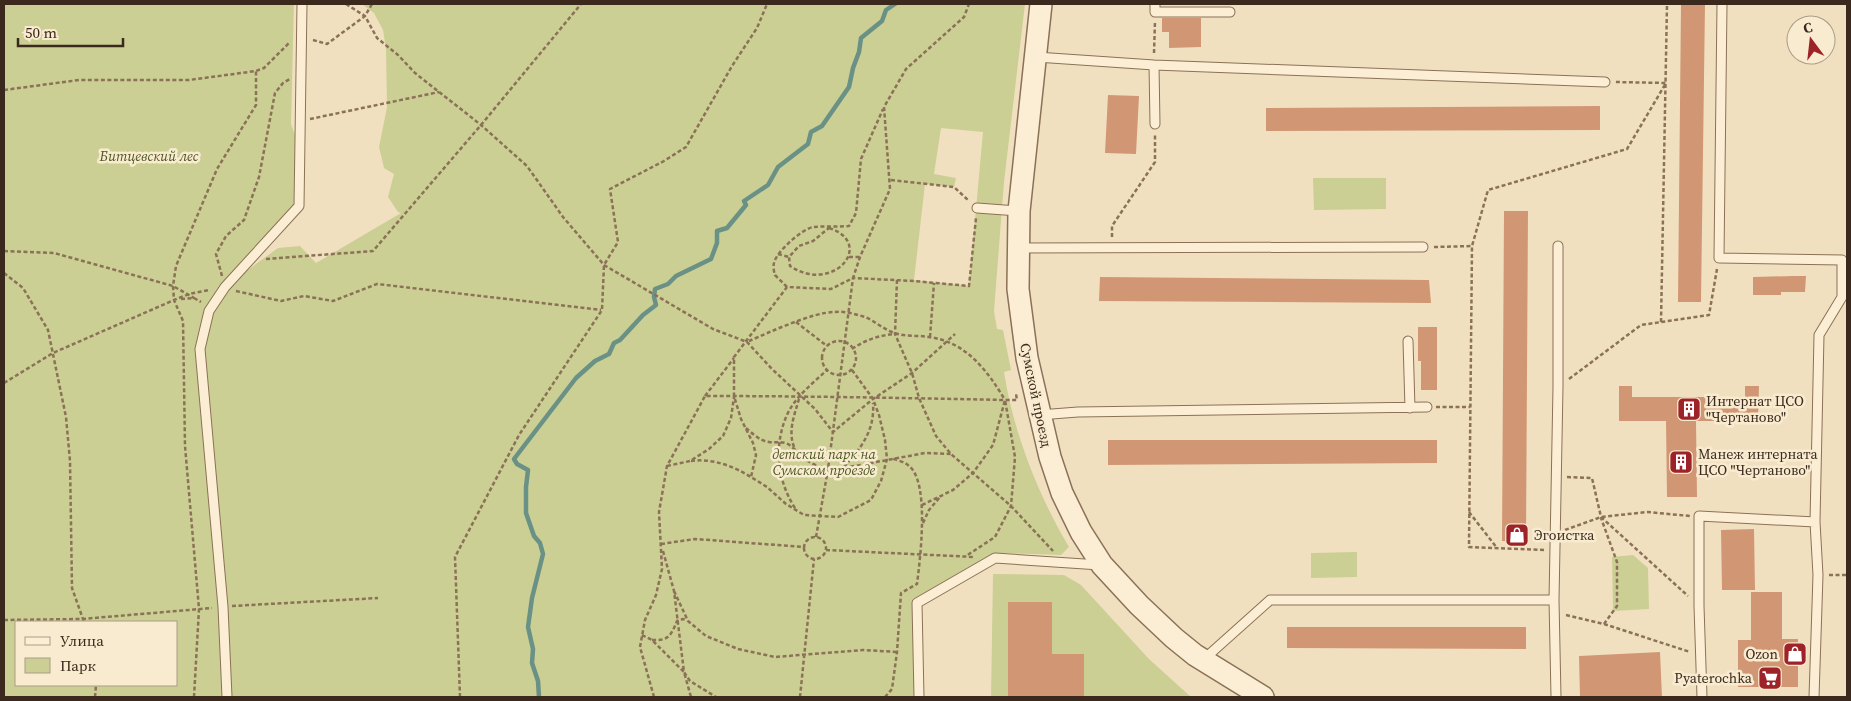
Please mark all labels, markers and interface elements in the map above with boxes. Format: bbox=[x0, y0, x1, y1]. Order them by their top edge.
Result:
scale bar bbox=[18, 15, 122, 47]
north arrow bbox=[1786, 15, 1836, 65]
text: С bbox=[1801, 17, 1815, 38]
text: 50 m bbox=[25, 22, 57, 43]
park label: Битцевский лес bbox=[99, 146, 199, 166]
street label: Сумской проезд bbox=[1015, 341, 1057, 449]
place label: Интернат ЦСО "Чертаново" bbox=[1706, 391, 1804, 427]
building icon: Интернат ЦСО "Чертаново" bbox=[1676, 396, 1702, 422]
park label: детский парк на Сумском проезде bbox=[772, 444, 876, 480]
place label: Манеж интерната ЦСО "Чертаново" bbox=[1698, 444, 1819, 480]
building icon: Манеж интерната ЦСО "Чертаново" bbox=[1668, 449, 1694, 475]
shop icon: Эгоистка bbox=[1504, 522, 1530, 548]
place label: Эгоистка bbox=[1534, 525, 1595, 545]
legend bbox=[15, 621, 178, 686]
text: Улица bbox=[60, 630, 104, 651]
shop icon: Ozon bbox=[1782, 641, 1808, 667]
place label: Ozon bbox=[1746, 644, 1779, 664]
text: Парк bbox=[60, 655, 96, 676]
supermarket icon: Pyaterochka bbox=[1757, 665, 1783, 691]
place label: Pyaterochka bbox=[1674, 668, 1753, 688]

